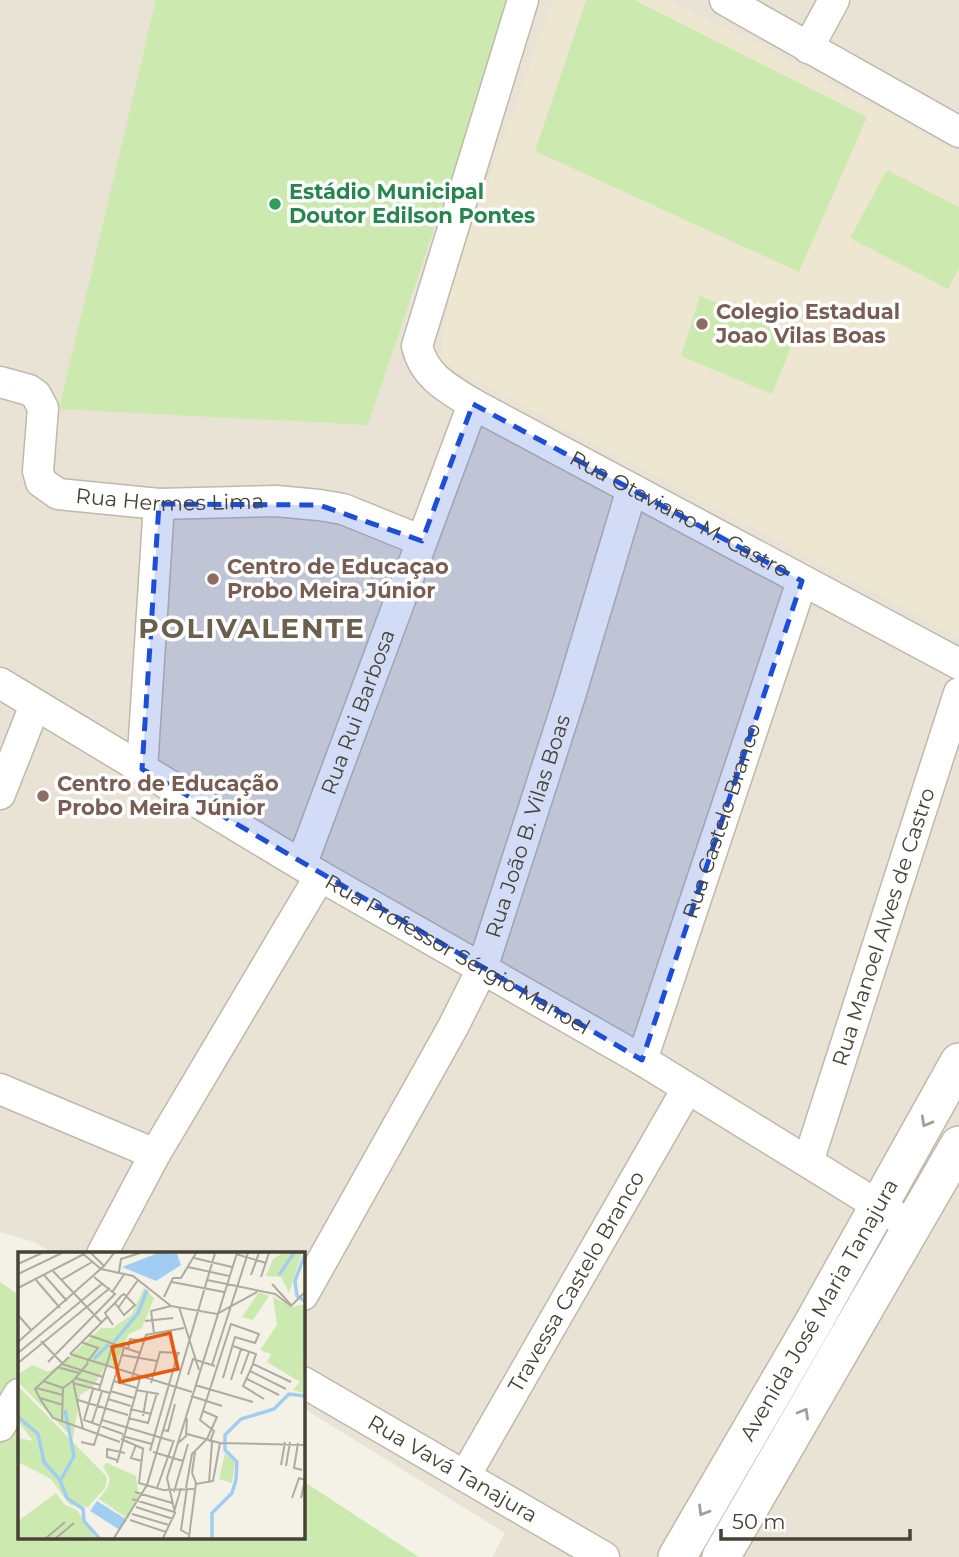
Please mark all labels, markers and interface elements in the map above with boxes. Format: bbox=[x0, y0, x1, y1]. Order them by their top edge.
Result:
place label: Estádio Municipal Doutor Edilson Pontes bbox=[289, 179, 535, 228]
marker: Estádio Municipal Doutor Edilson Pontes bbox=[267, 196, 283, 212]
place label: Colegio Estadual Joao Vilas Boas bbox=[715, 299, 900, 348]
marker: Colegio Estadual Joao Vilas Boas bbox=[694, 316, 710, 332]
street label: Rua Otaviano M. Castro bbox=[566, 445, 793, 583]
street label: Rua Hermes Lima bbox=[75, 483, 264, 516]
place label: Centro de Educaçao Probo Meira Júnior bbox=[227, 554, 449, 603]
marker: Centro de Educaçao Probo Meira Júnior bbox=[205, 571, 221, 587]
district label: POLIVALENTE bbox=[138, 611, 366, 645]
street label: Rua Rui Barbosa bbox=[316, 626, 400, 798]
street label: Rua João B. Vilas Boas bbox=[480, 711, 575, 941]
street label: Rua Castelo Branco bbox=[677, 720, 766, 922]
place label: Centro de Educação Probo Meira Júnior bbox=[57, 771, 279, 820]
street label: Rua Manoel Alves de Castro bbox=[827, 784, 940, 1069]
marker: Centro de Educação Probo Meira Júnior bbox=[35, 788, 51, 804]
street label: Rua Professor Sérgio Manoel bbox=[321, 869, 595, 1040]
one-way arrow bbox=[921, 1115, 934, 1127]
street label: Travessa Castelo Branco bbox=[503, 1166, 649, 1397]
street label: Avenida José Maria Tanajura bbox=[734, 1175, 903, 1445]
inset map bbox=[18, 1252, 304, 1540]
one-way arrow bbox=[796, 1408, 809, 1421]
street label: Rua Vavá Tanajura bbox=[363, 1409, 542, 1528]
scale bar bbox=[721, 1498, 910, 1542]
one-way arrow bbox=[698, 1503, 711, 1516]
text: 50 m bbox=[732, 1509, 786, 1534]

